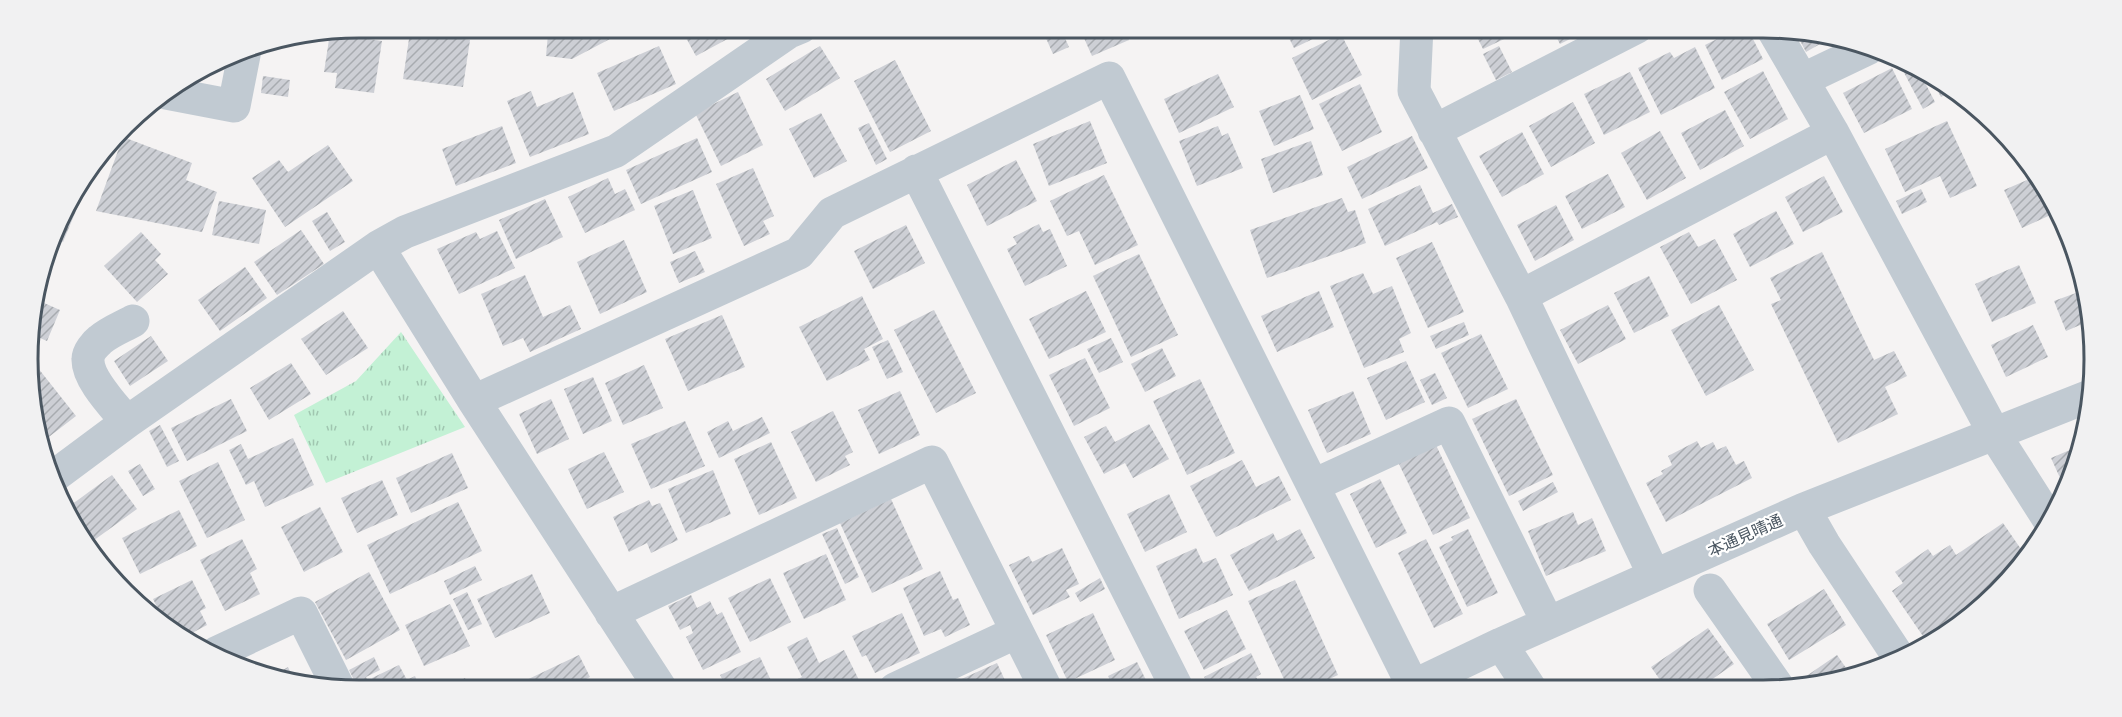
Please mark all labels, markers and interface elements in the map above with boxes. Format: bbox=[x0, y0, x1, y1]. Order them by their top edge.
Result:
street label: 本通見晴通 bbox=[1704, 509, 1786, 561]

